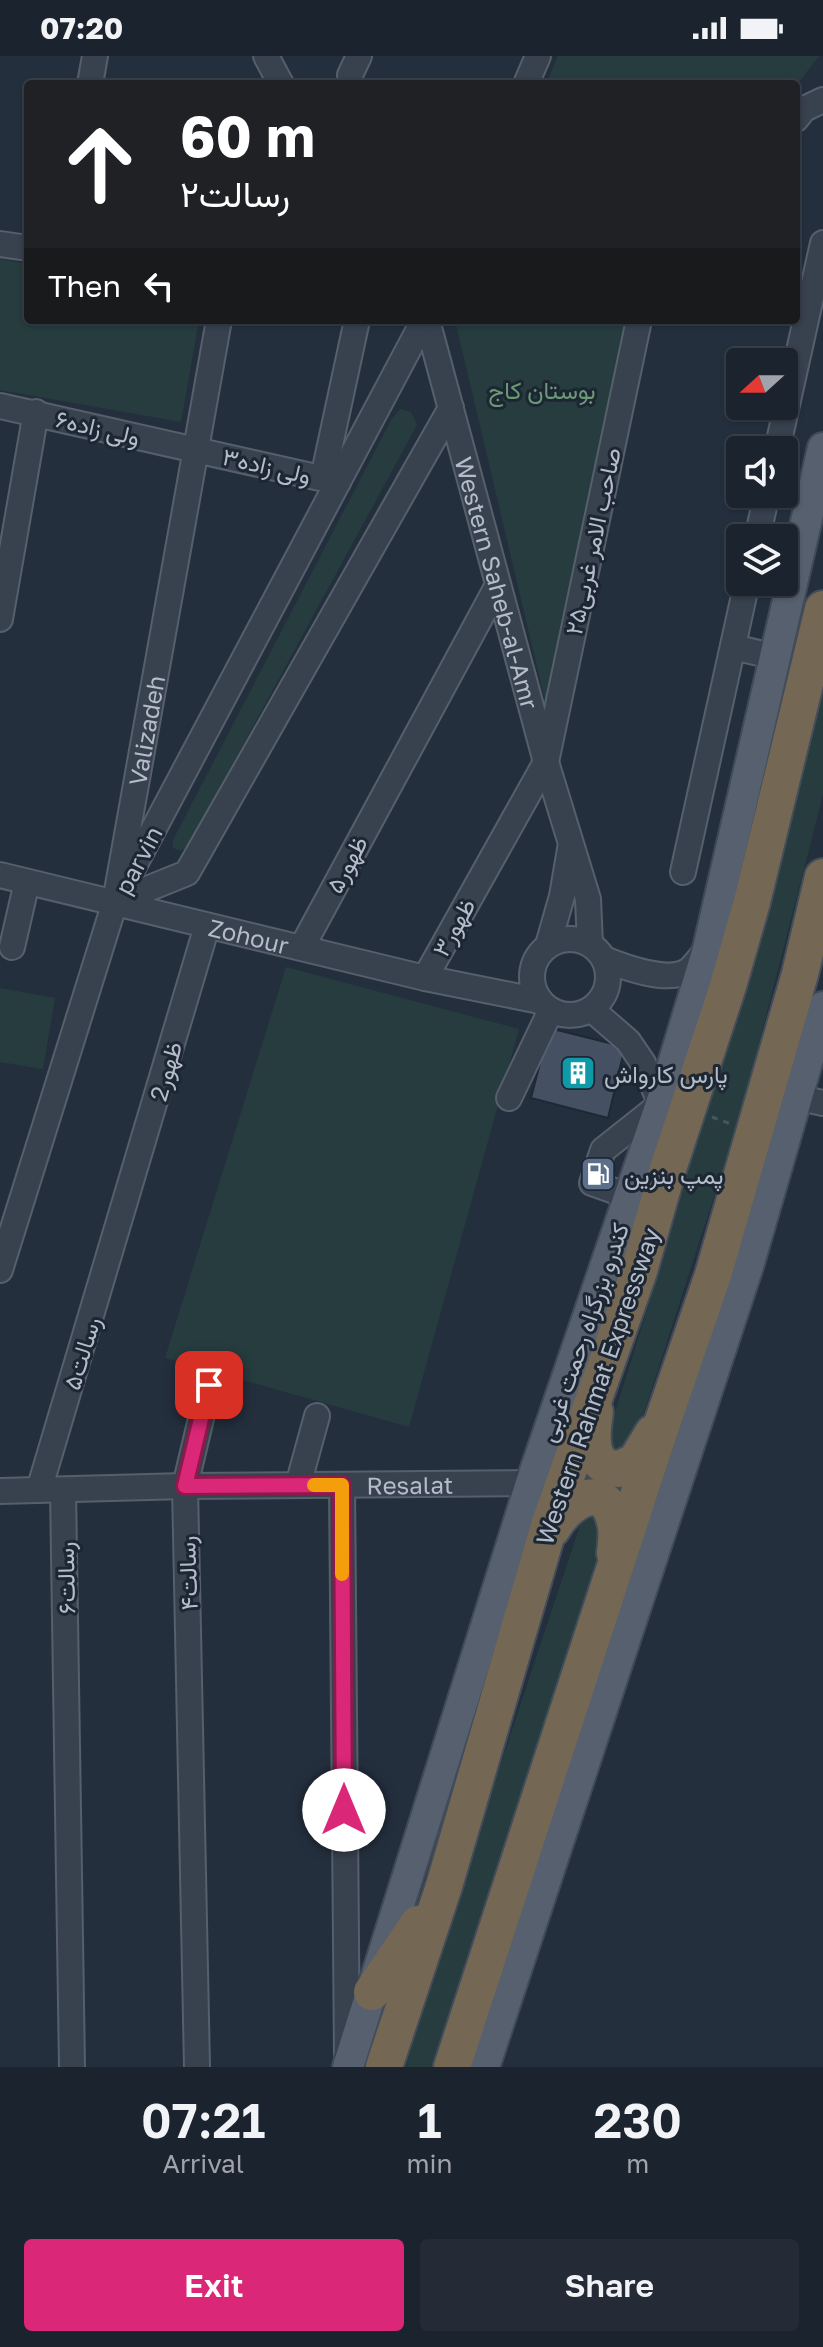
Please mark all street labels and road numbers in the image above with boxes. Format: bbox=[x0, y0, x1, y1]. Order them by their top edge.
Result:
street label: ولی زاده۶ bbox=[53, 403, 143, 453]
street label: ولی زاده۳ bbox=[220, 441, 314, 491]
street label: صاحب الامر غربی۲۵ bbox=[558, 445, 628, 638]
street label: Western Saheb-al-Amr bbox=[450, 453, 546, 712]
street label: Valizadeh bbox=[122, 673, 170, 788]
street label: parvin bbox=[108, 821, 168, 899]
street label: ظهور۵ bbox=[319, 830, 375, 899]
street label: ظهور۳ bbox=[425, 893, 483, 962]
street label: Zohour bbox=[206, 912, 292, 959]
street label: 2ظهور bbox=[143, 1038, 189, 1105]
street label: کندرو بزرگراه رحمت غربی bbox=[532, 1219, 636, 1446]
street label: Western Rahmat Expressway bbox=[529, 1224, 665, 1548]
street label: رسالت۵ bbox=[56, 1313, 108, 1394]
street label: Resalat bbox=[366, 1469, 454, 1499]
street label: رسالت۴ bbox=[171, 1535, 205, 1611]
street label: رسالت۶ bbox=[50, 1541, 82, 1614]

